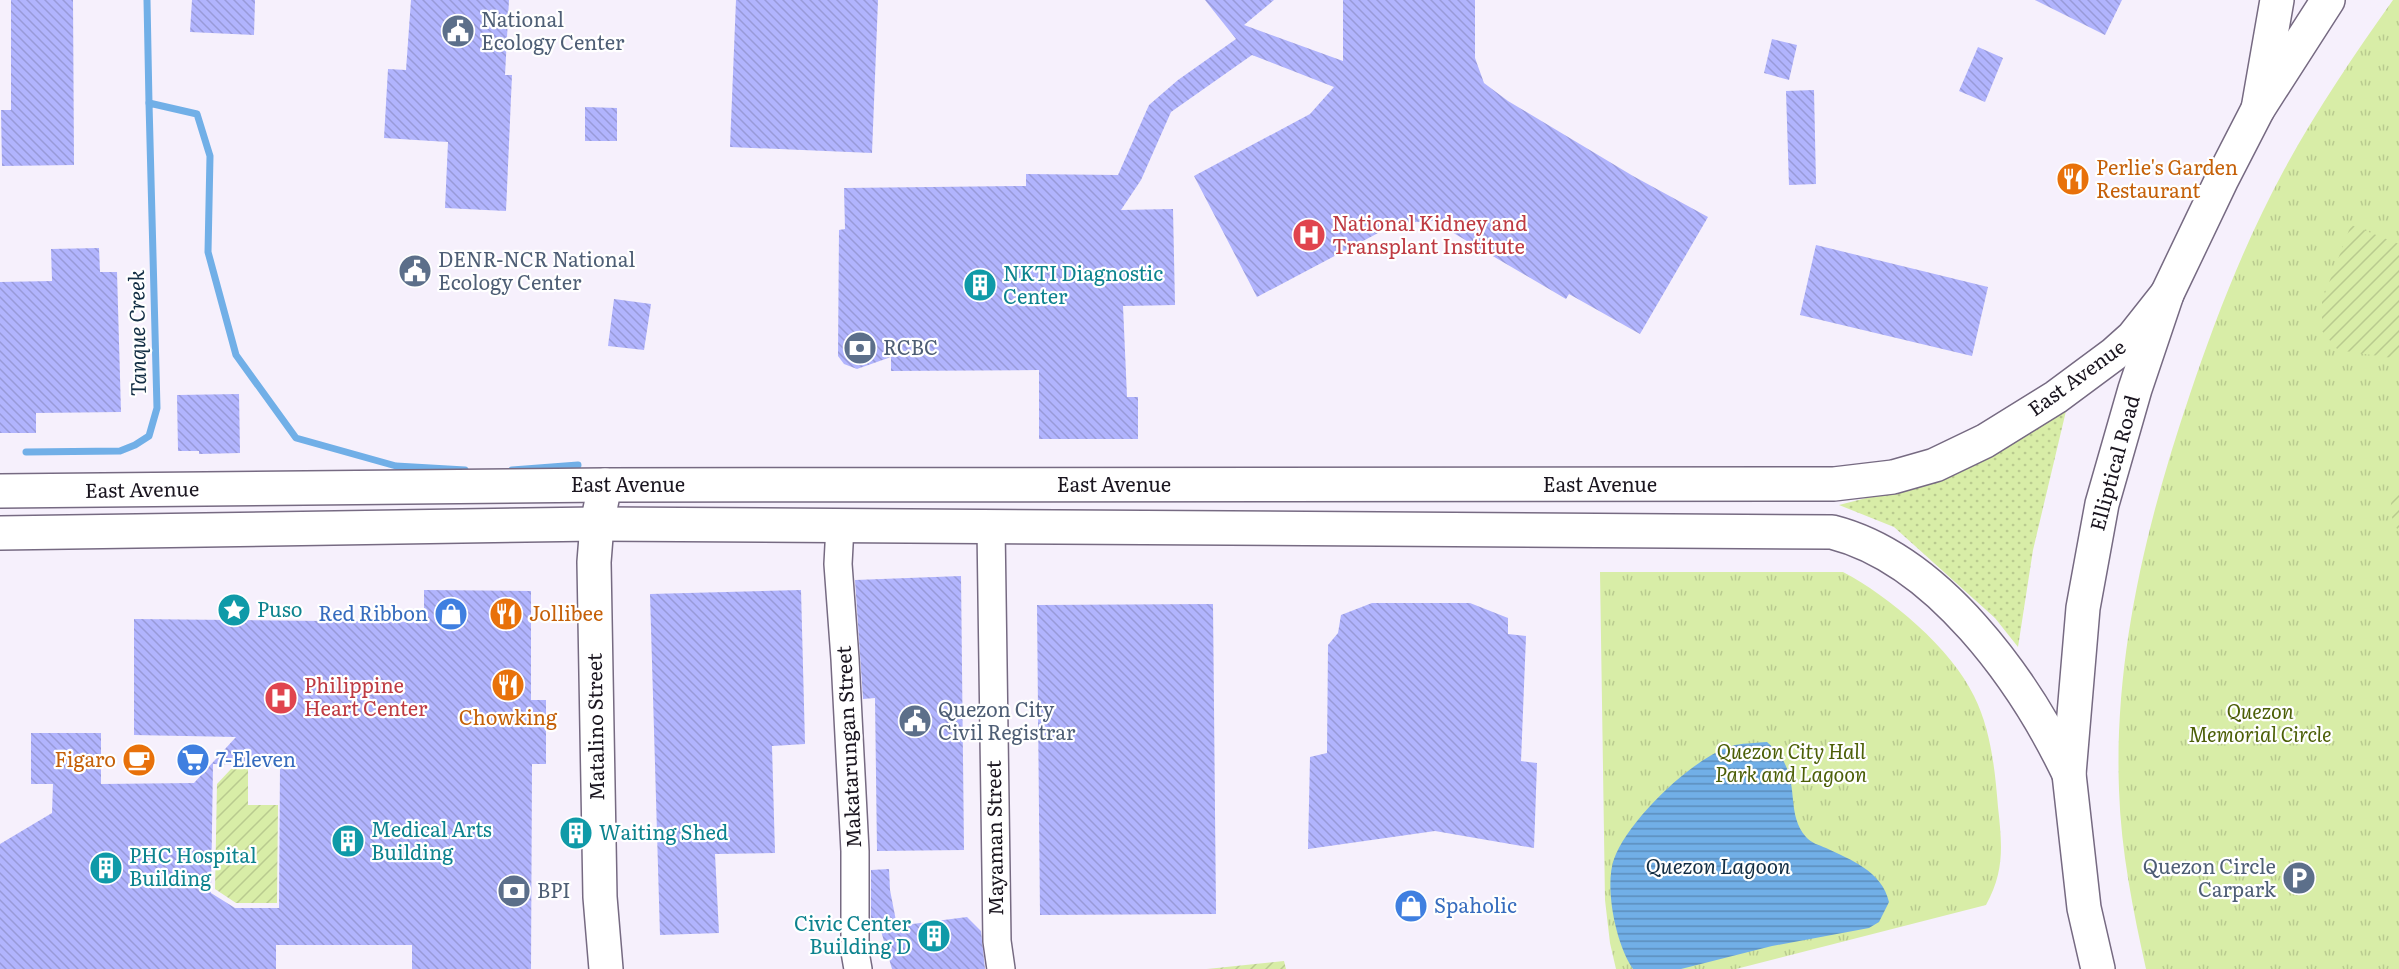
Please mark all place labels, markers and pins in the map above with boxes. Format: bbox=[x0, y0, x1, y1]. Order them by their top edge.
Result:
place label: National Ecology Center bbox=[481, 3, 625, 56]
public building icon: National Ecology Center bbox=[440, 13, 476, 49]
place label: Perlie's Garden Restaurant bbox=[2096, 151, 2238, 204]
restaurant icon: Perlie's Garden Restaurant bbox=[2055, 161, 2091, 197]
place label: National Kidney and Transplant Institute bbox=[1332, 207, 1527, 260]
hospital icon: National Kidney and Transplant Institute bbox=[1291, 217, 1327, 253]
place label: DENR-NCR National Ecology Center bbox=[438, 243, 635, 296]
public building icon: DENR-NCR National Ecology Center bbox=[397, 253, 433, 289]
place label: NKTI Diagnostic Center bbox=[1003, 257, 1163, 310]
building icon: NKTI Diagnostic Center bbox=[962, 267, 998, 303]
bank icon: RCBC bbox=[842, 330, 878, 366]
place label: RCBC bbox=[883, 331, 938, 361]
place icon: Puso bbox=[216, 592, 252, 628]
place label: Puso bbox=[257, 593, 302, 623]
shop icon: Red Ribbon bbox=[433, 596, 469, 632]
restaurant icon: Jollibee bbox=[488, 596, 524, 632]
place label: Red Ribbon bbox=[318, 597, 428, 627]
place label: Jollibee bbox=[529, 597, 603, 627]
restaurant icon: Chowking bbox=[490, 667, 526, 703]
place label: Philippine Heart Center bbox=[304, 669, 428, 722]
hospital icon: Philippine Heart Center bbox=[263, 680, 299, 716]
place label: Quezon City Civil Registrar bbox=[938, 693, 1076, 746]
place label: Chowking bbox=[459, 701, 558, 731]
public building icon: Quezon City Civil Registrar bbox=[897, 703, 933, 739]
cafe icon: Figaro bbox=[121, 742, 157, 778]
supermarket icon: 7-Eleven bbox=[175, 742, 211, 778]
place label: Figaro bbox=[55, 743, 116, 773]
place label: 7-Eleven bbox=[216, 743, 296, 773]
place label: Medical Arts Building bbox=[371, 813, 492, 866]
building icon: Waiting Shed bbox=[558, 815, 594, 851]
place label: Waiting Shed bbox=[599, 816, 728, 846]
building icon: Medical Arts Building bbox=[330, 823, 366, 859]
place label: PHC Hospital Building bbox=[129, 839, 257, 892]
building icon: PHC Hospital Building bbox=[88, 850, 124, 886]
place label: Quezon Circle Carpark bbox=[2143, 850, 2277, 903]
parking icon: Quezon Circle Carpark bbox=[2281, 860, 2317, 896]
bank icon: BPI bbox=[496, 873, 532, 909]
place label: BPI bbox=[537, 874, 570, 904]
shop icon: Spaholic bbox=[1393, 888, 1429, 924]
place label: Spaholic bbox=[1434, 889, 1517, 919]
place label: Civic Center Building D bbox=[794, 907, 912, 960]
building icon: Civic Center Building D bbox=[916, 918, 952, 954]

